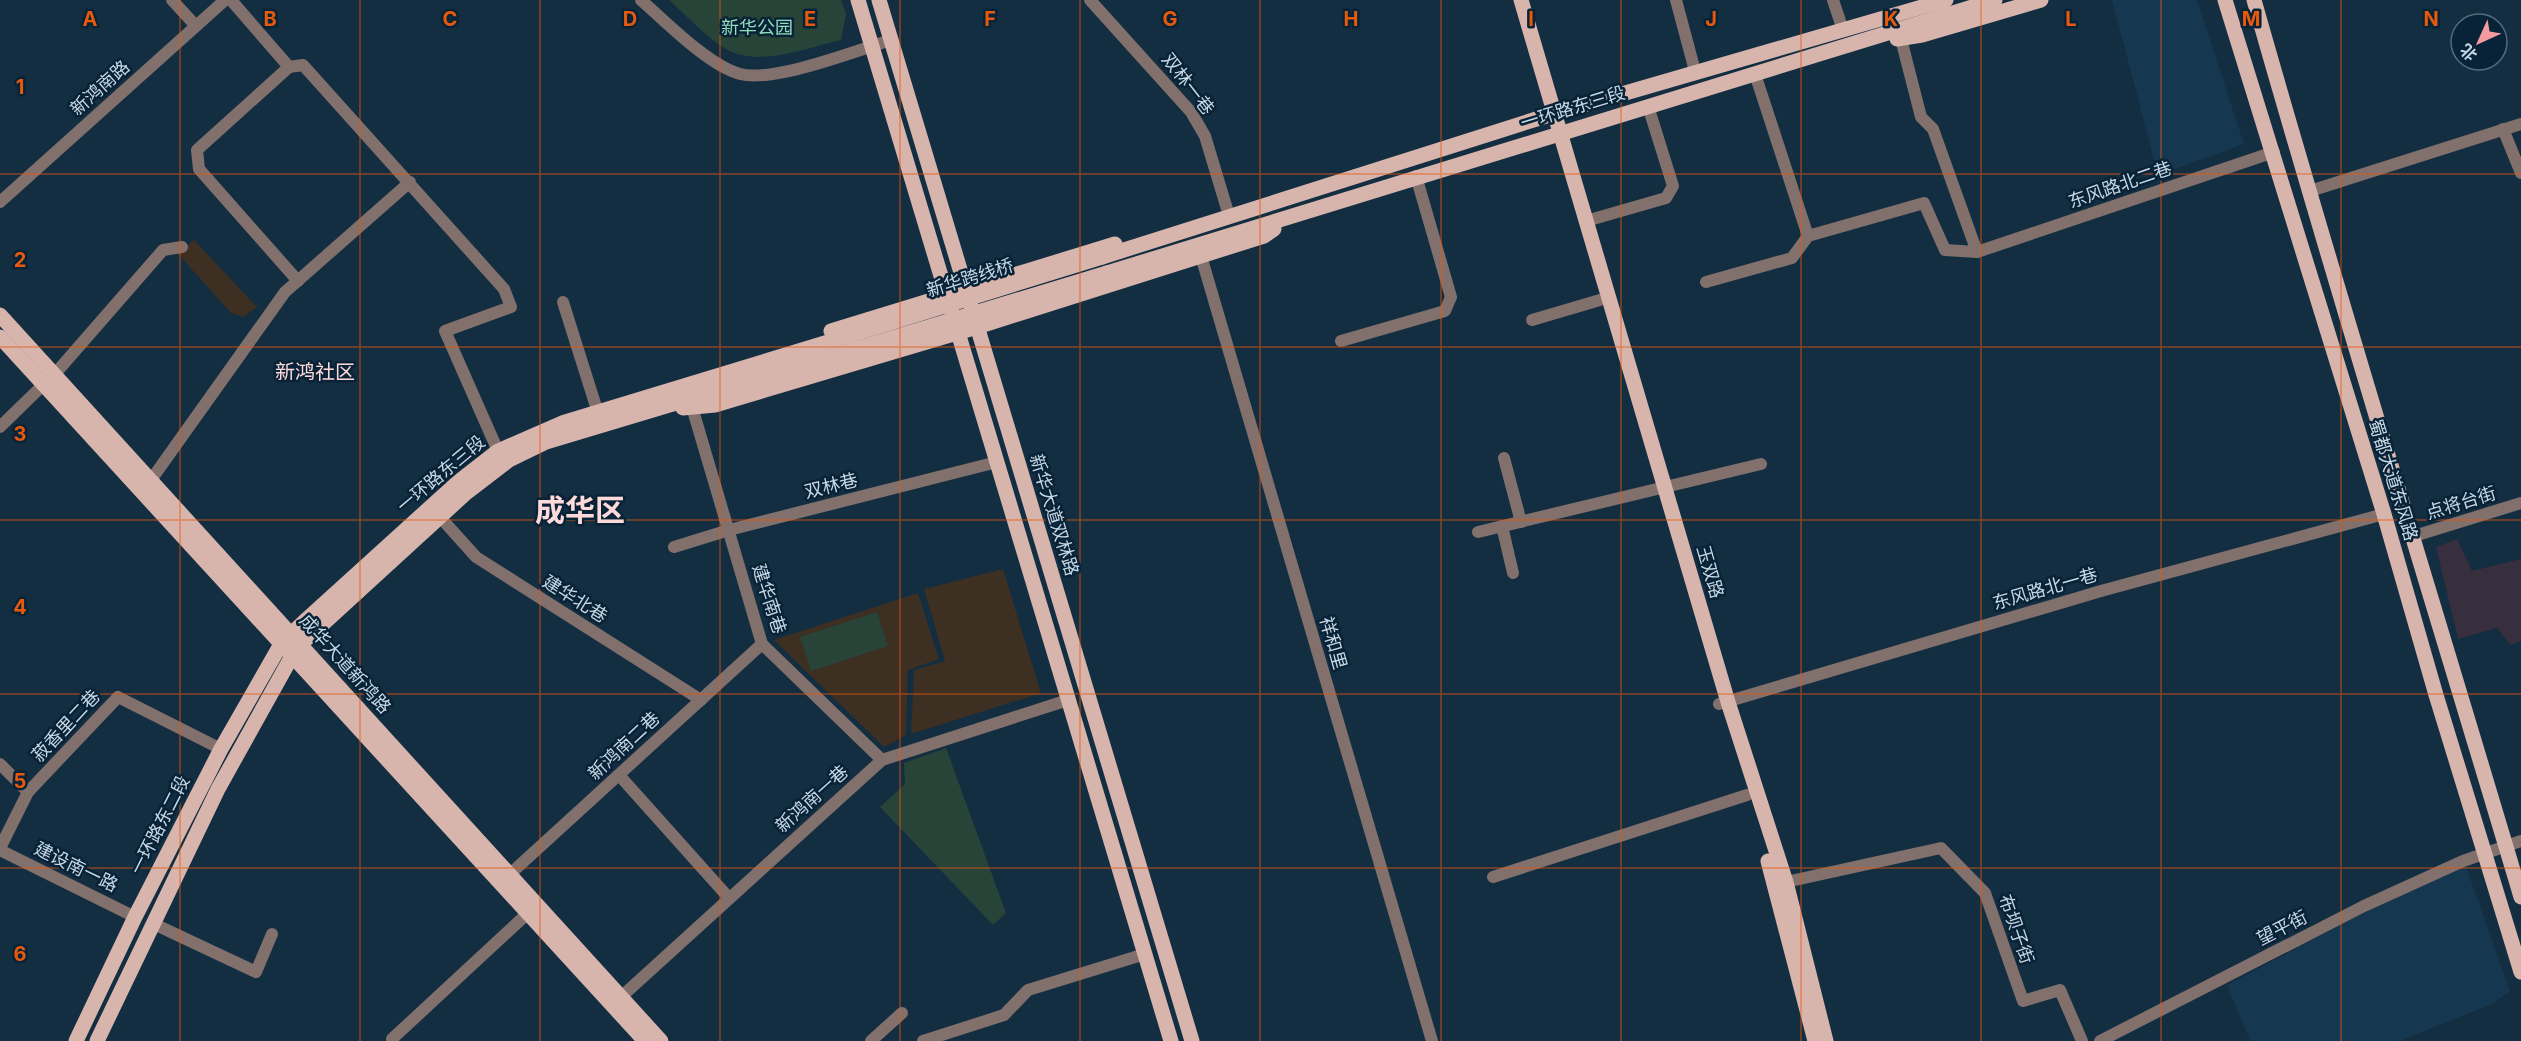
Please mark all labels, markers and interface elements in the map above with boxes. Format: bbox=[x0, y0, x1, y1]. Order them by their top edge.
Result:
text: A bbox=[83, 7, 98, 31]
text: B bbox=[263, 7, 277, 31]
text: C bbox=[443, 7, 457, 31]
text: D bbox=[623, 7, 637, 31]
text: E bbox=[804, 7, 816, 31]
text: F bbox=[984, 7, 996, 31]
text: G bbox=[1162, 7, 1178, 31]
text: H bbox=[1344, 7, 1358, 31]
text: I bbox=[1528, 7, 1534, 31]
text: J bbox=[1705, 7, 1717, 31]
text: K bbox=[1884, 7, 1898, 31]
text: L bbox=[2065, 7, 2077, 31]
text: M bbox=[2242, 7, 2260, 31]
text: N bbox=[2423, 7, 2439, 31]
north arrow bbox=[2449, 12, 2509, 72]
park label: 新华公园 bbox=[721, 17, 793, 38]
text: 北 bbox=[2456, 40, 2481, 65]
street label: 双林一巷 bbox=[1158, 49, 1219, 119]
street label: 新鸿南路 bbox=[66, 56, 133, 120]
text: 1 bbox=[16, 75, 24, 99]
street label: 一环路东三段 bbox=[1518, 82, 1628, 133]
street label: 东风路北二巷 bbox=[2065, 157, 2174, 212]
text: 2 bbox=[14, 248, 26, 272]
street label: 新华跨线桥 bbox=[924, 254, 1016, 301]
district label: 新鸿社区 bbox=[275, 360, 355, 384]
street label: 蜀都大道东风路 bbox=[2365, 417, 2422, 543]
text: 3 bbox=[14, 422, 26, 446]
street label: 一环路东三段 bbox=[393, 431, 489, 516]
street label: 新华大道双林路 bbox=[1026, 452, 1083, 578]
street label: 双林巷 bbox=[802, 469, 860, 502]
street label: 点将台街 bbox=[2423, 482, 2498, 523]
district label: 成华区 bbox=[535, 492, 625, 528]
street label: 玉双路 bbox=[1693, 543, 1728, 601]
street label: 建华南巷 bbox=[748, 561, 791, 636]
street label: 东风路北一巷 bbox=[1990, 564, 2100, 613]
street label: 建华北巷 bbox=[539, 571, 611, 627]
text: 4 bbox=[13, 595, 27, 619]
street label: 成华大道新鸿路 bbox=[295, 610, 395, 718]
street label: 祥和里 bbox=[1316, 614, 1351, 672]
street label: 菽香里二巷 bbox=[27, 686, 104, 766]
street label: 新鸿南二巷 bbox=[584, 707, 664, 784]
street label: 新鸿南一巷 bbox=[771, 761, 852, 837]
text: 5 bbox=[14, 769, 26, 793]
street label: 一环路东二段 bbox=[126, 772, 193, 878]
street label: 建设南一路 bbox=[31, 837, 121, 896]
street label: 布坝子街 bbox=[1995, 891, 2038, 966]
street label: 望平街 bbox=[2253, 906, 2311, 949]
text: 6 bbox=[14, 942, 27, 966]

